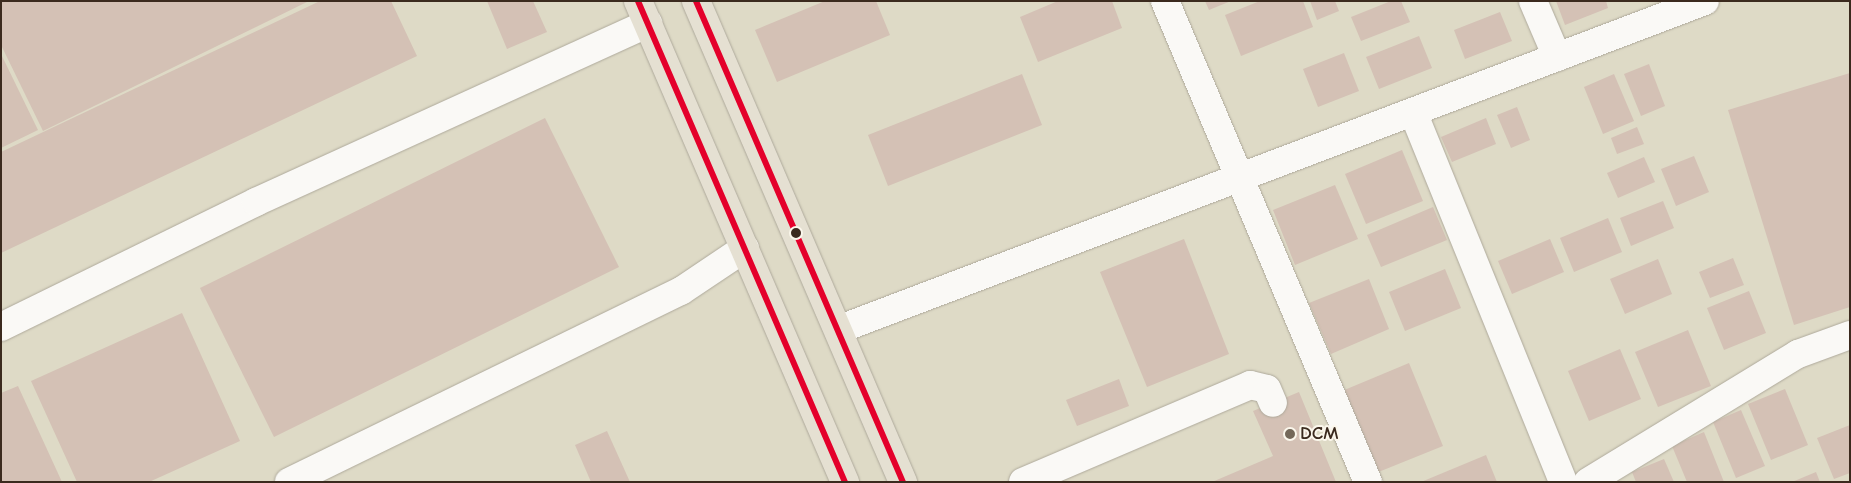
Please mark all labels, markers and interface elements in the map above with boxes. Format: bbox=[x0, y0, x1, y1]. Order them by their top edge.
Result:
unlabelled marker bbox=[791, 228, 801, 238]
place label: DCM bbox=[1300, 423, 1339, 445]
marker: DCM bbox=[1284, 428, 1296, 440]

